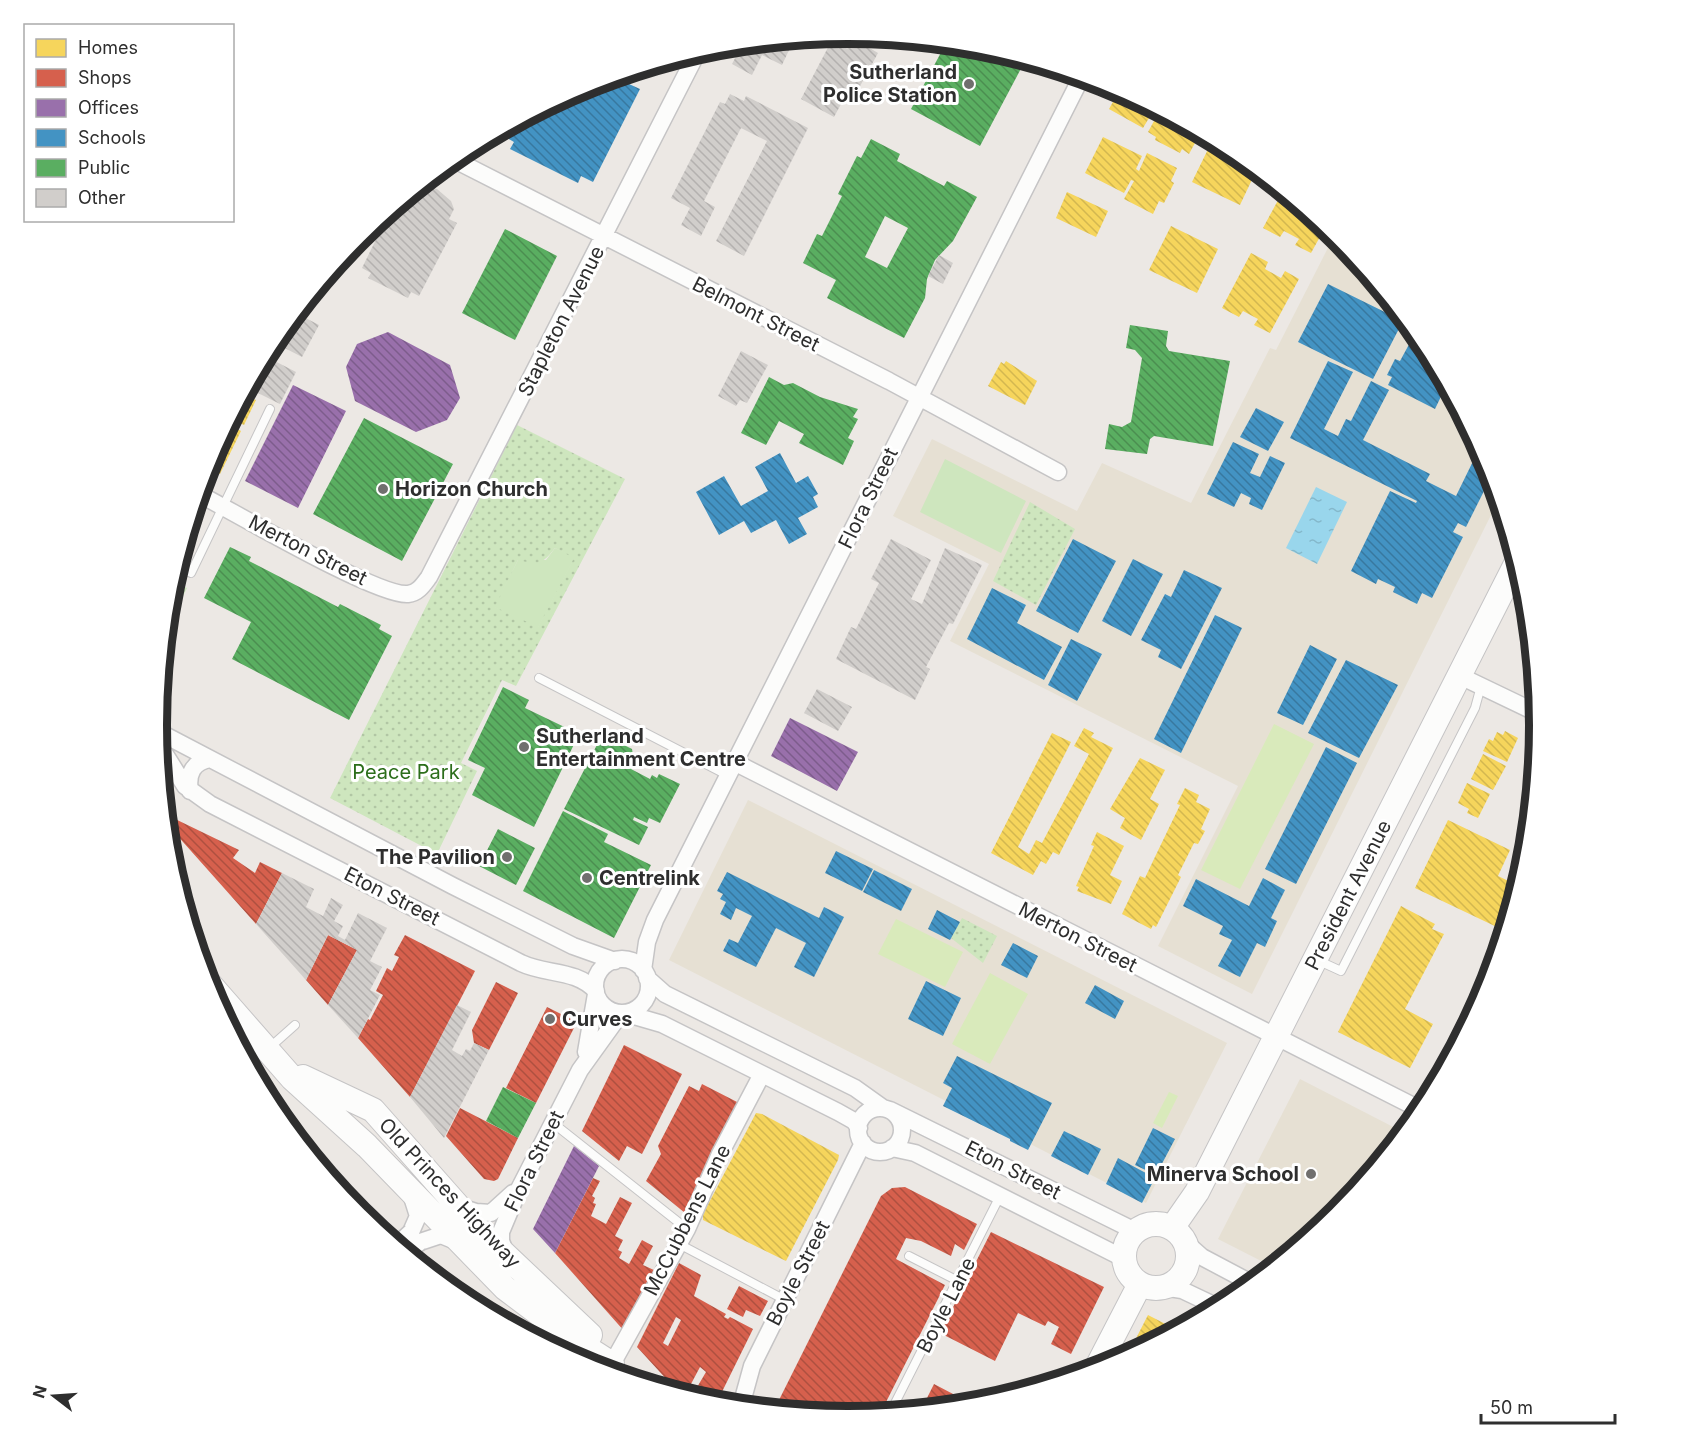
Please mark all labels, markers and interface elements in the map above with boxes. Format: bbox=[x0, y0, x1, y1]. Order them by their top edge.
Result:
legend bbox=[24, 24, 234, 222]
text: Homes bbox=[78, 37, 138, 58]
place label: Sutherland Police Station bbox=[823, 60, 957, 107]
text: Shops bbox=[78, 67, 132, 88]
marker: Sutherland Police Station bbox=[962, 77, 976, 91]
text: Offices bbox=[78, 97, 139, 118]
text: Schools bbox=[78, 127, 146, 148]
text: Public bbox=[78, 157, 130, 178]
text: Other bbox=[78, 187, 126, 208]
street label: Stapleton Avenue bbox=[513, 242, 609, 400]
street label: Belmont Street bbox=[688, 272, 824, 357]
street label: Flora Street bbox=[833, 443, 903, 552]
place label: Horizon Church bbox=[395, 477, 548, 501]
marker: Horizon Church bbox=[376, 482, 390, 496]
street label: Merton Street bbox=[245, 510, 372, 590]
place label: Sutherland Entertainment Centre bbox=[536, 724, 746, 771]
marker: Sutherland Entertainment Centre bbox=[517, 740, 531, 754]
park label: Peace Park bbox=[352, 760, 460, 784]
street label: President Avenue bbox=[1300, 816, 1396, 974]
place label: The Pavilion bbox=[376, 845, 495, 869]
marker: The Pavilion bbox=[500, 850, 514, 864]
street label: Eton Street bbox=[340, 862, 444, 931]
place label: Centrelink bbox=[599, 866, 700, 890]
marker: Centrelink bbox=[580, 871, 594, 885]
street label: Merton Street bbox=[1015, 897, 1142, 977]
place label: Curves bbox=[562, 1007, 632, 1031]
marker: Curves bbox=[543, 1012, 557, 1026]
street label: Flora Street bbox=[499, 1106, 569, 1215]
street label: Old Princes Highway bbox=[374, 1113, 526, 1273]
street label: Eton Street bbox=[961, 1136, 1065, 1205]
street label: McCubbens Lane bbox=[639, 1141, 735, 1299]
place label: Minerva School bbox=[1147, 1162, 1299, 1186]
marker: Minerva School bbox=[1304, 1167, 1318, 1181]
street label: Boyle Street bbox=[761, 1216, 835, 1329]
street label: Boyle Lane bbox=[912, 1253, 980, 1357]
north arrow bbox=[24, 1366, 84, 1426]
text: N bbox=[28, 1383, 51, 1400]
scale bar bbox=[1481, 1387, 1614, 1425]
text: 50 m bbox=[1490, 1397, 1533, 1418]

